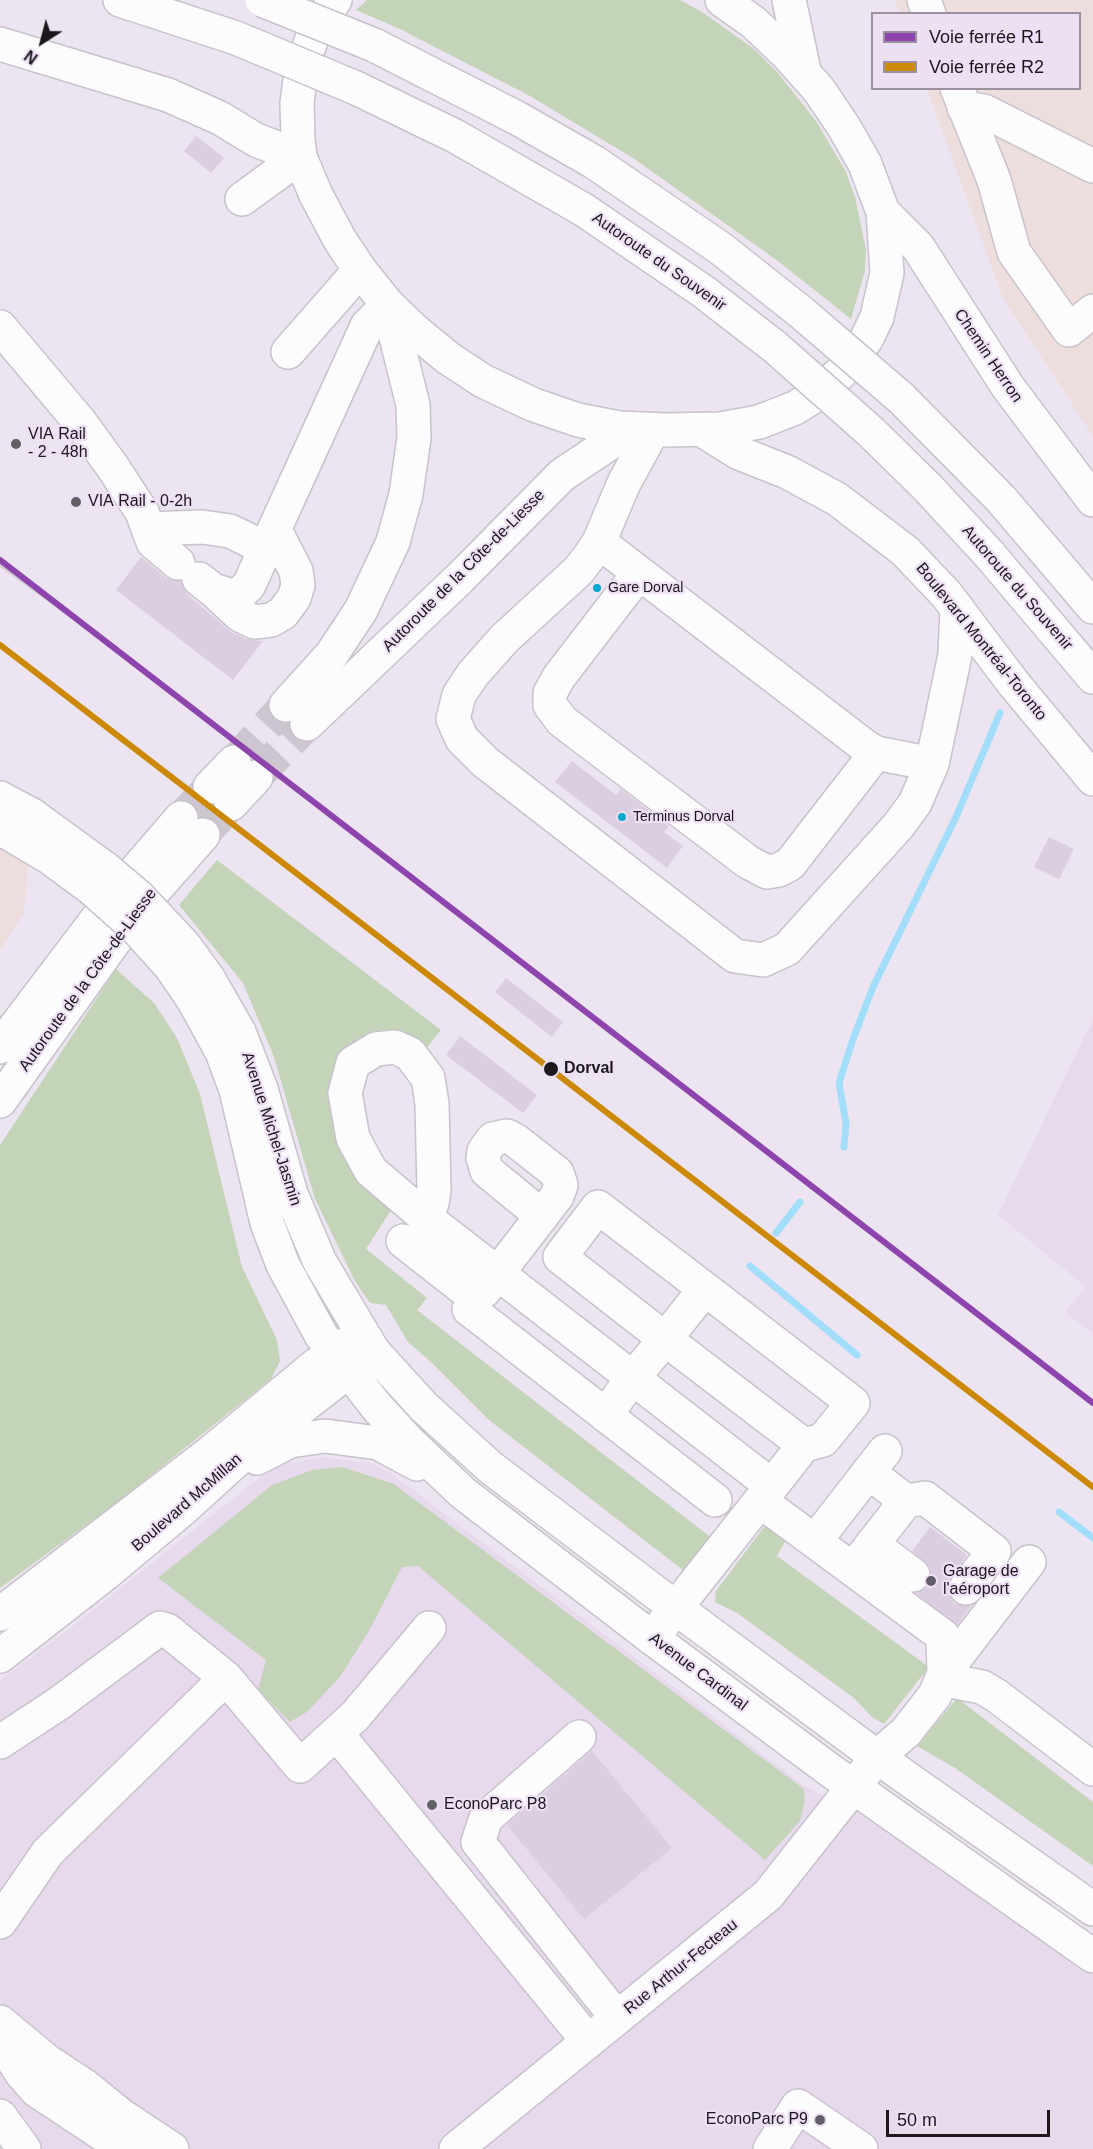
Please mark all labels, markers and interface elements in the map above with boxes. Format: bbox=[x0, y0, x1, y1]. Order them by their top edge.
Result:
north arrow bbox=[12, 12, 72, 72]
legend bbox=[871, 12, 1081, 90]
text: Voie ferrée R1 bbox=[929, 27, 1044, 47]
text: N bbox=[21, 47, 41, 67]
text: Voie ferrée R2 bbox=[929, 57, 1044, 77]
street label: Autoroute du Souvenir bbox=[588, 208, 730, 316]
street label: Chemin Herron bbox=[950, 306, 1026, 406]
place label: VIA Rail - 2 - 48h bbox=[28, 425, 88, 463]
marker: VIA Rail - 2 - 48h bbox=[9, 437, 23, 451]
street label: Autoroute de la Côte-de-Liesse bbox=[379, 486, 549, 656]
place label: VIA Rail - 0-2h bbox=[88, 492, 192, 512]
marker: VIA Rail - 0-2h bbox=[69, 495, 83, 509]
street label: Autoroute du Souvenir bbox=[958, 522, 1076, 654]
street label: Boulevard Montréal-Toronto bbox=[911, 559, 1051, 725]
place label: Gare Dorval bbox=[608, 580, 683, 596]
marker: Gare Dorval bbox=[591, 582, 603, 594]
place label: Terminus Dorval bbox=[633, 809, 734, 825]
marker: Terminus Dorval bbox=[616, 811, 628, 823]
street label: Autoroute de la Côte-de-Liesse bbox=[15, 885, 161, 1075]
street label: Avenue Michel-Jasmin bbox=[237, 1050, 305, 1208]
place label: Dorval bbox=[564, 1059, 614, 1079]
marker: Dorval bbox=[542, 1060, 560, 1078]
street label: Boulevard McMillan bbox=[128, 1450, 246, 1556]
place label: Garage de l'aéroport bbox=[943, 1562, 1019, 1600]
marker: Garage de l'aéroport bbox=[924, 1574, 938, 1588]
street label: Avenue Cardinal bbox=[645, 1629, 751, 1715]
place label: EconoParc P8 bbox=[444, 1795, 546, 1815]
marker: EconoParc P8 bbox=[425, 1798, 439, 1812]
street label: Rue Arthur-Fecteau bbox=[620, 1915, 742, 2019]
scale bar bbox=[889, 2098, 1052, 2136]
place label: EconoParc P9 bbox=[706, 2110, 808, 2130]
text: 50 m bbox=[897, 2110, 937, 2130]
marker: EconoParc P9 bbox=[813, 2113, 827, 2127]

